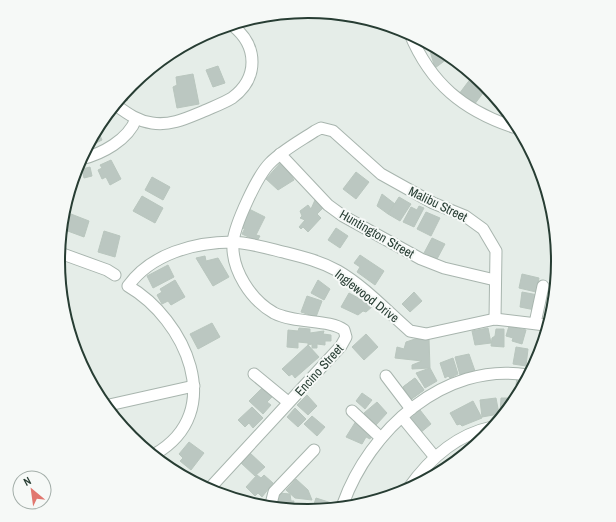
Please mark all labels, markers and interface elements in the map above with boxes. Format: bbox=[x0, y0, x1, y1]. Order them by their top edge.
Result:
street label: Malibu Street bbox=[406, 182, 470, 226]
street label: Huntington Street bbox=[337, 206, 417, 262]
street label: Inglewood Drive bbox=[331, 266, 403, 326]
street label: Encino Street bbox=[291, 340, 347, 400]
north arrow bbox=[12, 470, 52, 510]
text: N bbox=[21, 474, 33, 489]

